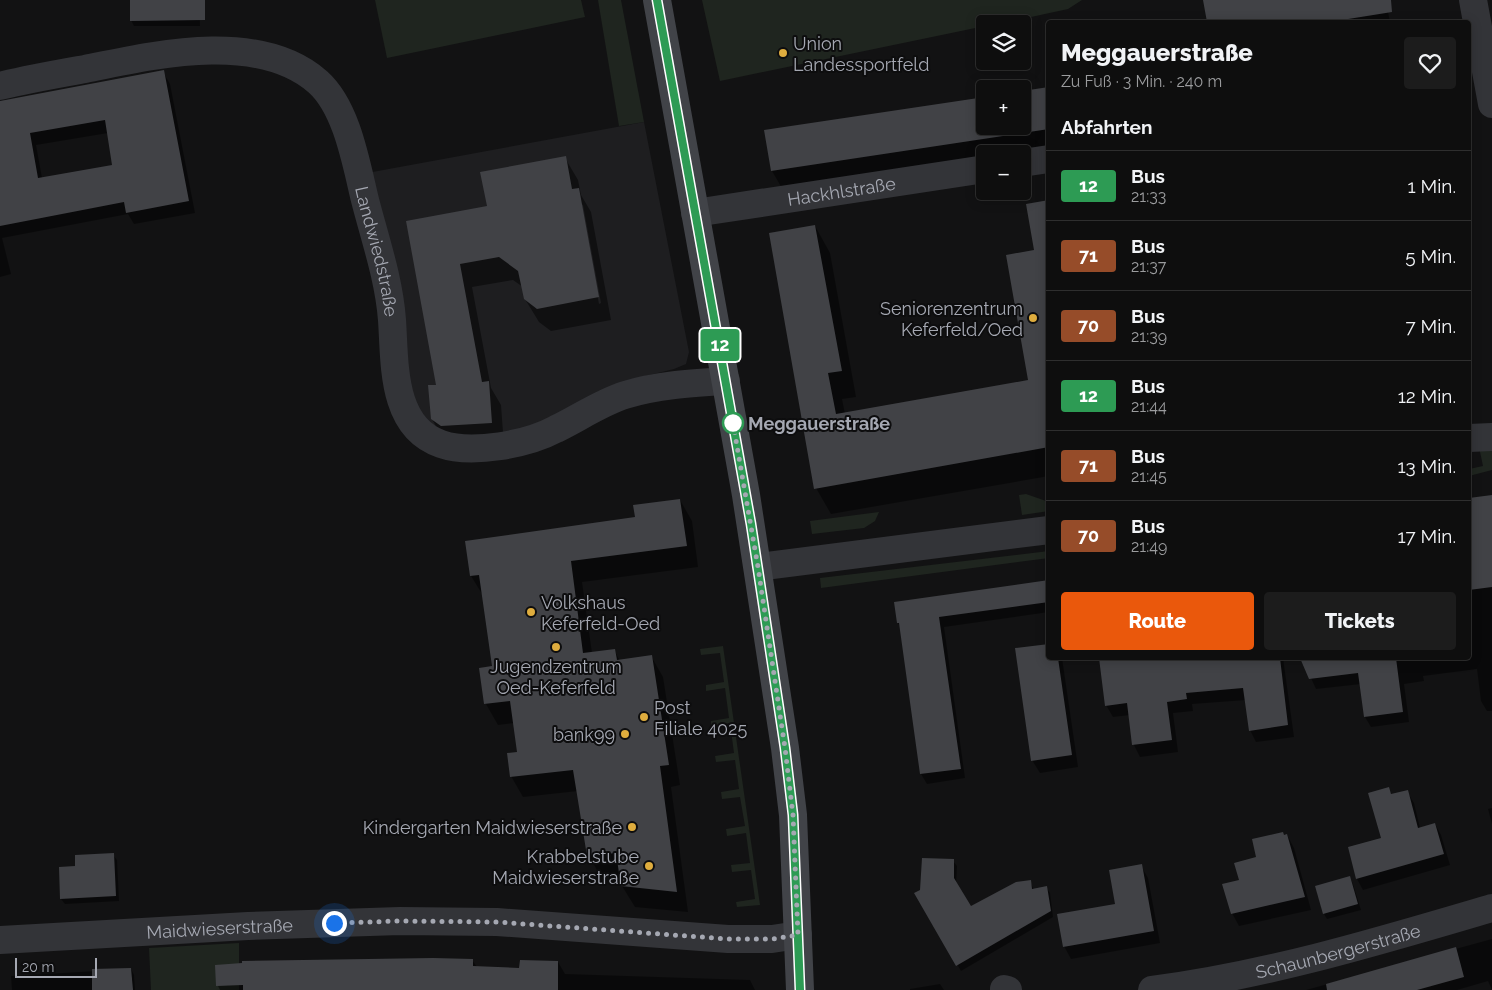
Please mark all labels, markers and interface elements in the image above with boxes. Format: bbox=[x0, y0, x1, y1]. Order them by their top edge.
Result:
map controls bbox=[976, 15, 1031, 200]
button: layers bbox=[976, 15, 1031, 70]
place label: Union Landessportfeld bbox=[793, 33, 929, 75]
button: heart bbox=[1404, 37, 1456, 89]
text: Meggauerstraße bbox=[1061, 38, 1253, 67]
marker: Union Landessportfeld bbox=[777, 47, 789, 59]
text: Zu Fuß · 3 Min. · 240 m bbox=[1061, 72, 1222, 91]
button: + bbox=[976, 80, 1031, 135]
text: Abfahrten bbox=[1061, 116, 1152, 138]
button: − bbox=[976, 145, 1031, 200]
text: Bus bbox=[1131, 165, 1165, 187]
street label: Hackhlstraße bbox=[786, 172, 897, 209]
text: 12 bbox=[1079, 175, 1098, 196]
text: 1 Min. bbox=[1408, 175, 1456, 197]
street label: Landwiedstraße bbox=[352, 184, 402, 318]
text: 21:33 bbox=[1131, 187, 1166, 206]
text: Bus bbox=[1131, 235, 1165, 257]
text: 71 bbox=[1079, 245, 1098, 266]
text: 5 Min. bbox=[1405, 245, 1456, 267]
text: 21:37 bbox=[1131, 257, 1166, 276]
place label: Seniorenzentrum Keferfeld/Oed bbox=[880, 298, 1023, 340]
text: Bus bbox=[1131, 305, 1165, 327]
marker: Seniorenzentrum Keferfeld/Oed bbox=[1027, 312, 1039, 324]
text: 70 bbox=[1078, 315, 1099, 336]
text: 7 Min. bbox=[1406, 315, 1456, 337]
text: 21:39 bbox=[1131, 327, 1167, 346]
line badge: 12 bbox=[698, 329, 742, 361]
text: 12 bbox=[710, 334, 730, 355]
text: Bus bbox=[1131, 375, 1165, 397]
text: 12 bbox=[1079, 385, 1098, 406]
text: 12 Min. bbox=[1398, 385, 1456, 407]
text: 21:44 bbox=[1131, 397, 1167, 416]
marker: Meggauerstraße bbox=[722, 412, 744, 434]
place label: Meggauerstraße bbox=[748, 413, 890, 434]
text: Bus bbox=[1131, 445, 1165, 467]
text: 71 bbox=[1079, 455, 1098, 476]
text: 13 Min. bbox=[1397, 455, 1456, 477]
text: 21:45 bbox=[1131, 467, 1167, 486]
text: Bus bbox=[1131, 515, 1165, 537]
text: 70 bbox=[1078, 525, 1099, 546]
text: 17 Min. bbox=[1397, 525, 1456, 547]
text: 21:49 bbox=[1131, 537, 1167, 556]
place label: Volkshaus Keferfeld-Oed bbox=[541, 592, 660, 634]
button: Route bbox=[1061, 592, 1254, 650]
button: Tickets bbox=[1264, 592, 1456, 650]
marker: Volkshaus Keferfeld-Oed bbox=[525, 606, 537, 618]
marker: Jugendzentrum Oed-Keferfeld bbox=[550, 641, 562, 653]
place label: Jugendzentrum Oed-Keferfeld bbox=[490, 656, 622, 698]
place label: Post Filiale 4025 bbox=[654, 697, 747, 739]
marker: Post Filiale 4025 bbox=[638, 711, 650, 723]
place label: bank99 bbox=[553, 724, 615, 745]
marker: bank99 bbox=[619, 728, 631, 740]
place label: Kindergarten Maidwieserstraße bbox=[363, 817, 622, 838]
marker: Kindergarten Maidwieserstraße bbox=[626, 821, 638, 833]
place label: Krabbelstube Maidwieserstraße bbox=[492, 846, 639, 888]
marker: Krabbelstube Maidwieserstraße bbox=[643, 860, 655, 872]
your location bbox=[322, 911, 347, 936]
street label: Maidwieserstraße bbox=[146, 914, 294, 942]
street label: Schaunbergerstraße bbox=[1253, 919, 1423, 982]
scale bar bbox=[15, 955, 98, 978]
text: 20 m bbox=[22, 959, 54, 975]

